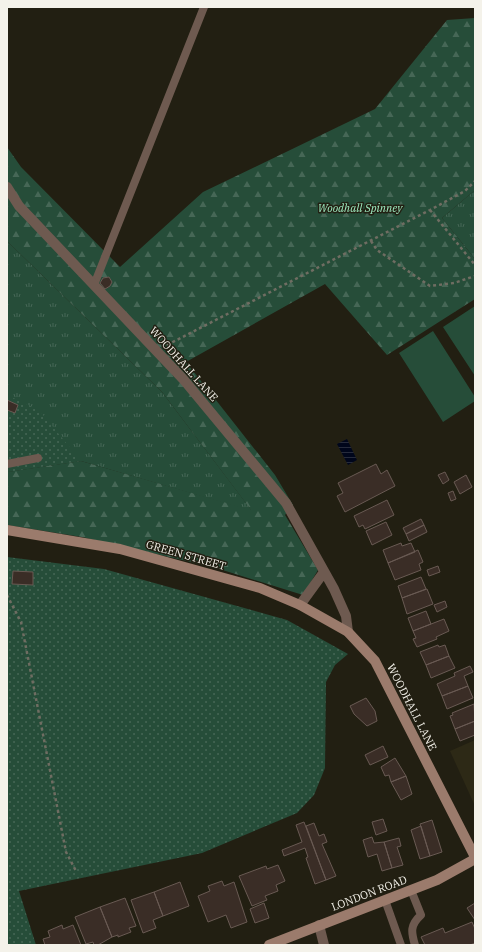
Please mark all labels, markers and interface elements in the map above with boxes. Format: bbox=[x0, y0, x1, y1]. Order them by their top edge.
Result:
park label: Woodhall Spinney bbox=[318, 201, 403, 215]
street label: WOODHALL LANE bbox=[147, 324, 221, 404]
street label: GREEN STREET bbox=[144, 537, 228, 573]
street label: WOODHALL LANE bbox=[384, 661, 440, 753]
street label: LONDON ROAD bbox=[329, 872, 409, 914]

